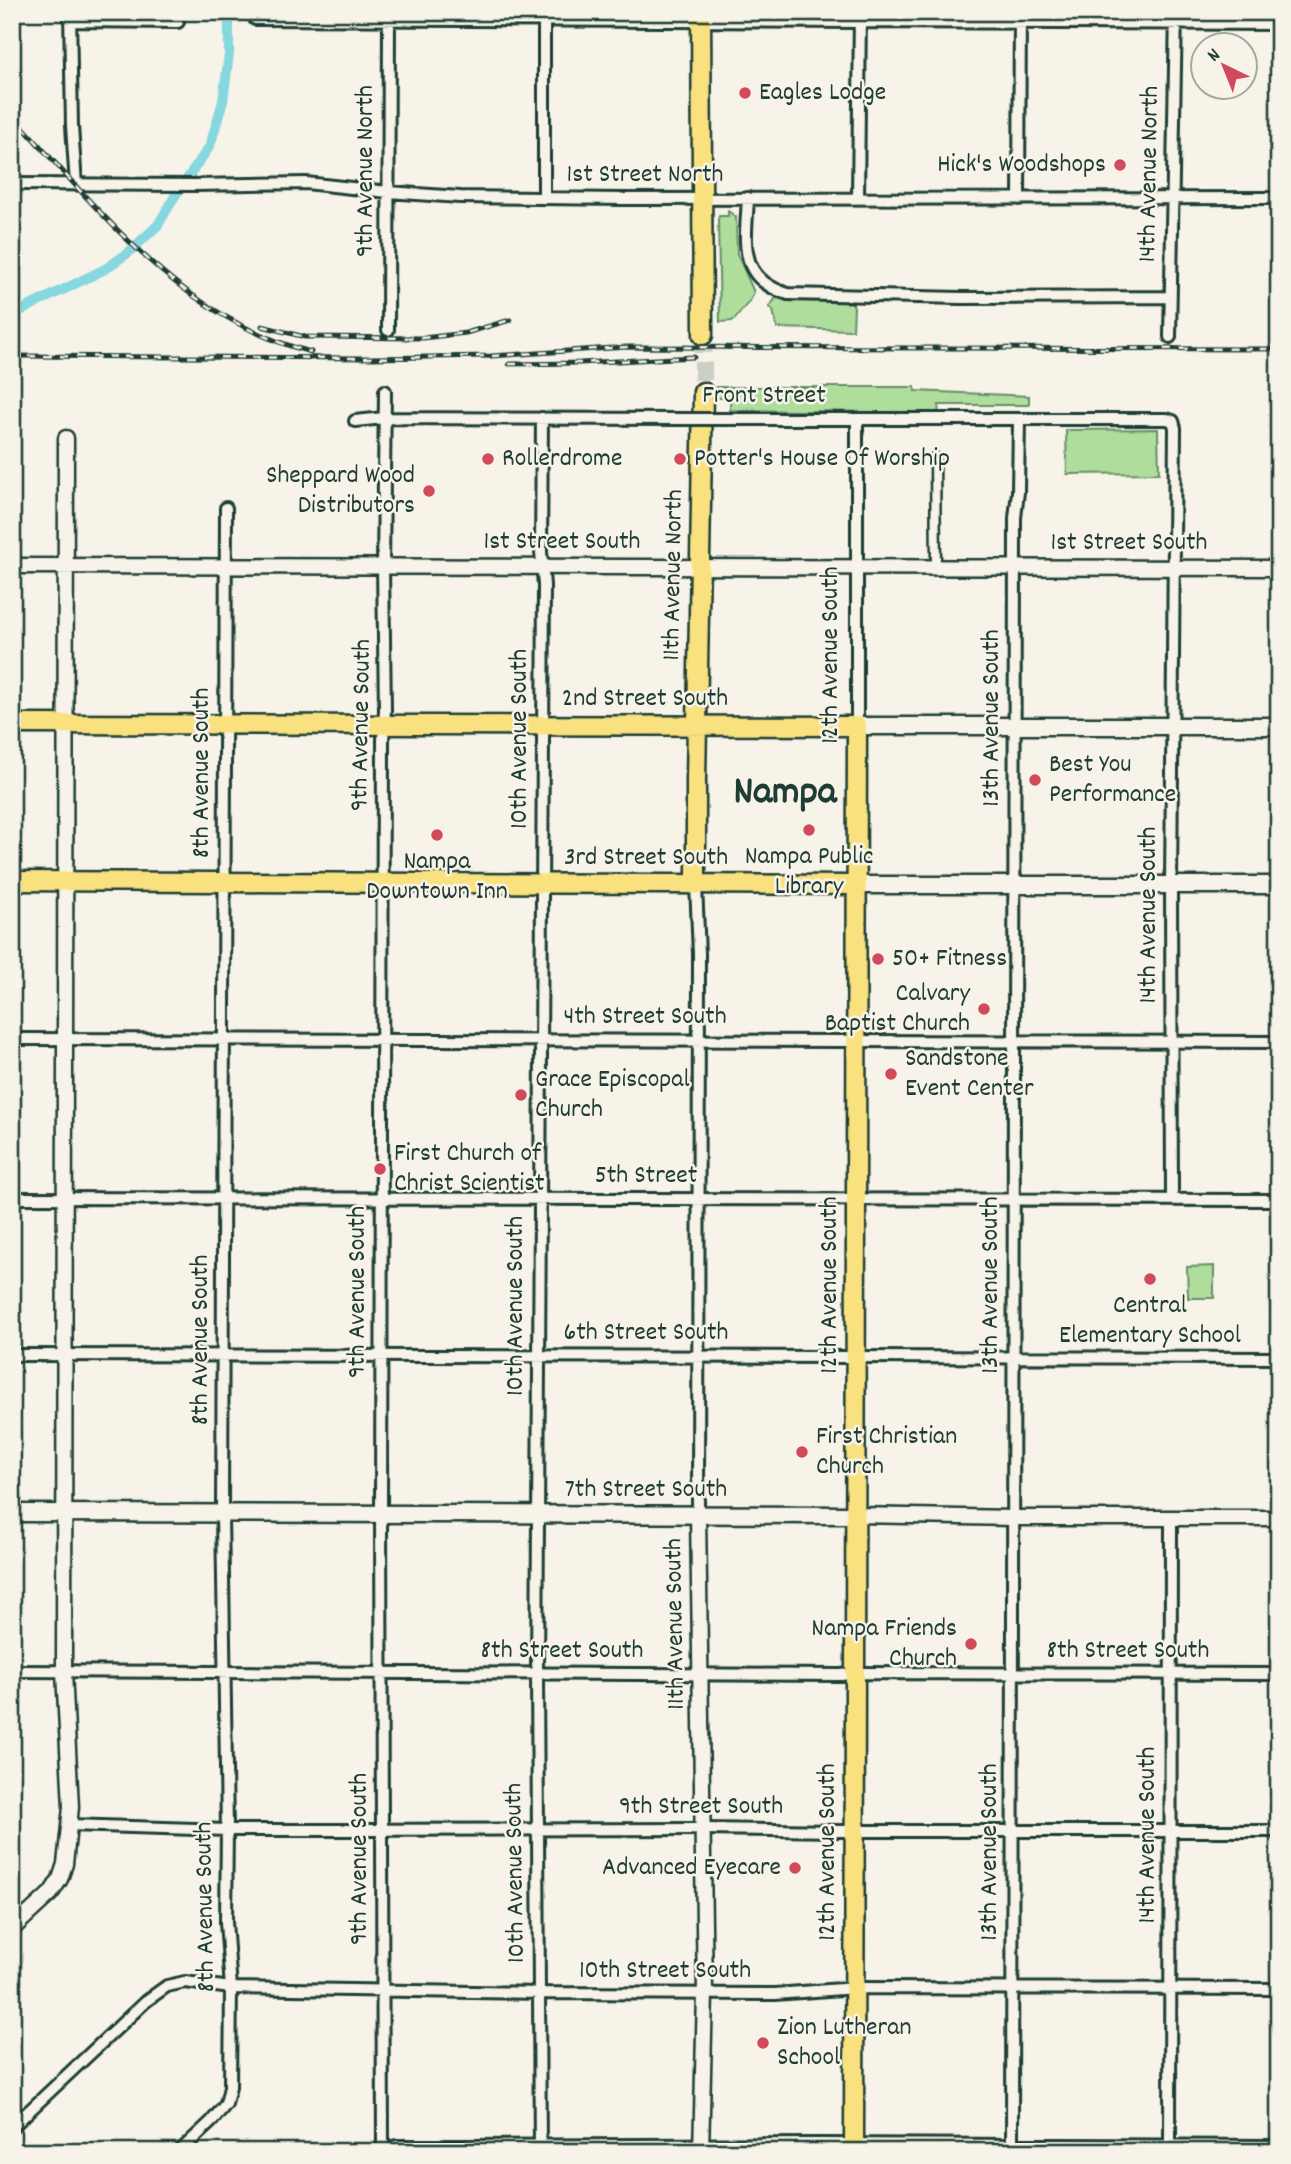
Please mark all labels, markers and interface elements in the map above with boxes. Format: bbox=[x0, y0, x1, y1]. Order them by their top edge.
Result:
north arrow bbox=[1190, 32, 1260, 102]
text: N bbox=[1202, 43, 1227, 69]
place label: Eagles Lodge bbox=[759, 75, 886, 112]
street label: 9th Avenue North bbox=[348, 85, 385, 257]
marker: Eagles Lodge bbox=[737, 85, 753, 101]
street label: 14th Avenue North bbox=[1130, 85, 1170, 263]
place label: Hick's Woodshops bbox=[937, 147, 1106, 184]
street label: 1st Street North bbox=[567, 157, 723, 194]
marker: Hick's Woodshops bbox=[1112, 157, 1128, 173]
street label: Front Street bbox=[702, 378, 826, 415]
place label: Rollerdrome bbox=[502, 441, 622, 478]
place label: Potter's House Of Worship bbox=[694, 441, 950, 478]
marker: Rollerdrome bbox=[480, 451, 496, 467]
marker: Potter's House Of Worship bbox=[672, 451, 688, 467]
place label: Sheppard Wood Distributors bbox=[266, 458, 415, 525]
marker: Sheppard Wood Distributors bbox=[421, 483, 437, 499]
street label: 11th Avenue North bbox=[654, 489, 694, 661]
street label: 1st Street South bbox=[483, 524, 641, 561]
street label: 1st Street South bbox=[1050, 525, 1208, 562]
street label: 12th Avenue South bbox=[813, 566, 850, 744]
street label: 13th Avenue South bbox=[974, 629, 1011, 807]
street label: 9th Avenue South bbox=[342, 639, 382, 811]
street label: 10th Avenue South bbox=[502, 649, 539, 829]
street label: 2nd Street South bbox=[562, 681, 728, 718]
street label: 8th Avenue South bbox=[184, 688, 221, 858]
place label: Best You Performance bbox=[1049, 747, 1176, 814]
district label: Nampa bbox=[733, 766, 838, 823]
marker: Best You Performance bbox=[1027, 772, 1043, 788]
marker: Nampa Public Library bbox=[801, 822, 817, 838]
marker: Nampa Downtown Inn bbox=[429, 827, 445, 843]
street label: 14th Avenue South bbox=[1131, 827, 1168, 1003]
place label: Nampa Public Library bbox=[745, 839, 873, 906]
street label: 3rd Street South bbox=[564, 840, 728, 877]
place label: Nampa Downtown Inn bbox=[366, 844, 508, 911]
place label: 50+ Fitness bbox=[892, 941, 1007, 978]
marker: 50+ Fitness bbox=[870, 951, 886, 967]
place label: Calvary Baptist Church bbox=[825, 976, 970, 1043]
street label: 4th Street South bbox=[563, 999, 727, 1036]
marker: Calvary Baptist Church bbox=[976, 1001, 992, 1017]
place label: Sandstone Event Center bbox=[905, 1041, 1034, 1108]
place label: Grace Episcopal Church bbox=[535, 1062, 690, 1129]
marker: Sandstone Event Center bbox=[883, 1066, 899, 1082]
marker: Grace Episcopal Church bbox=[513, 1087, 529, 1103]
place label: First Church of Christ Scientist bbox=[394, 1136, 545, 1203]
street label: 5th Street bbox=[595, 1158, 698, 1195]
marker: First Church of Christ Scientist bbox=[372, 1161, 388, 1177]
street label: 12th Avenue South bbox=[812, 1196, 849, 1374]
street label: 13th Avenue South bbox=[973, 1196, 1010, 1374]
street label: 9th Avenue South bbox=[340, 1206, 377, 1378]
street label: 10th Avenue South bbox=[498, 1216, 535, 1396]
street label: 8th Avenue South bbox=[183, 1255, 220, 1425]
marker: Central Elementary School bbox=[1142, 1271, 1158, 1287]
place label: Central Elementary School bbox=[1059, 1288, 1241, 1355]
street label: 6th Street South bbox=[563, 1315, 729, 1352]
place label: First Christian Church bbox=[816, 1419, 957, 1486]
marker: First Christian Church bbox=[794, 1444, 810, 1460]
street label: 7th Street South bbox=[565, 1472, 727, 1509]
street label: 11th Avenue South bbox=[656, 1538, 696, 1710]
place label: Nampa Friends Church bbox=[811, 1611, 957, 1678]
street label: 8th Street South bbox=[481, 1633, 643, 1670]
street label: 8th Street South bbox=[1047, 1633, 1209, 1670]
marker: Nampa Friends Church bbox=[963, 1636, 979, 1652]
street label: 14th Avenue South bbox=[1130, 1747, 1167, 1923]
street label: 12th Avenue South bbox=[810, 1763, 847, 1941]
street label: 13th Avenue South bbox=[972, 1763, 1009, 1941]
street label: 9th Avenue South bbox=[342, 1773, 379, 1945]
street label: 10th Avenue South bbox=[496, 1783, 536, 1963]
street label: 9th Street South bbox=[619, 1789, 783, 1826]
street label: 8th Avenue South bbox=[186, 1821, 226, 1993]
place label: Advanced Eyecare bbox=[602, 1850, 781, 1887]
marker: Advanced Eyecare bbox=[787, 1860, 803, 1876]
street label: 10th Street South bbox=[579, 1953, 751, 1990]
place label: Zion Lutheran School bbox=[777, 2010, 911, 2077]
marker: Zion Lutheran School bbox=[755, 2035, 771, 2051]

